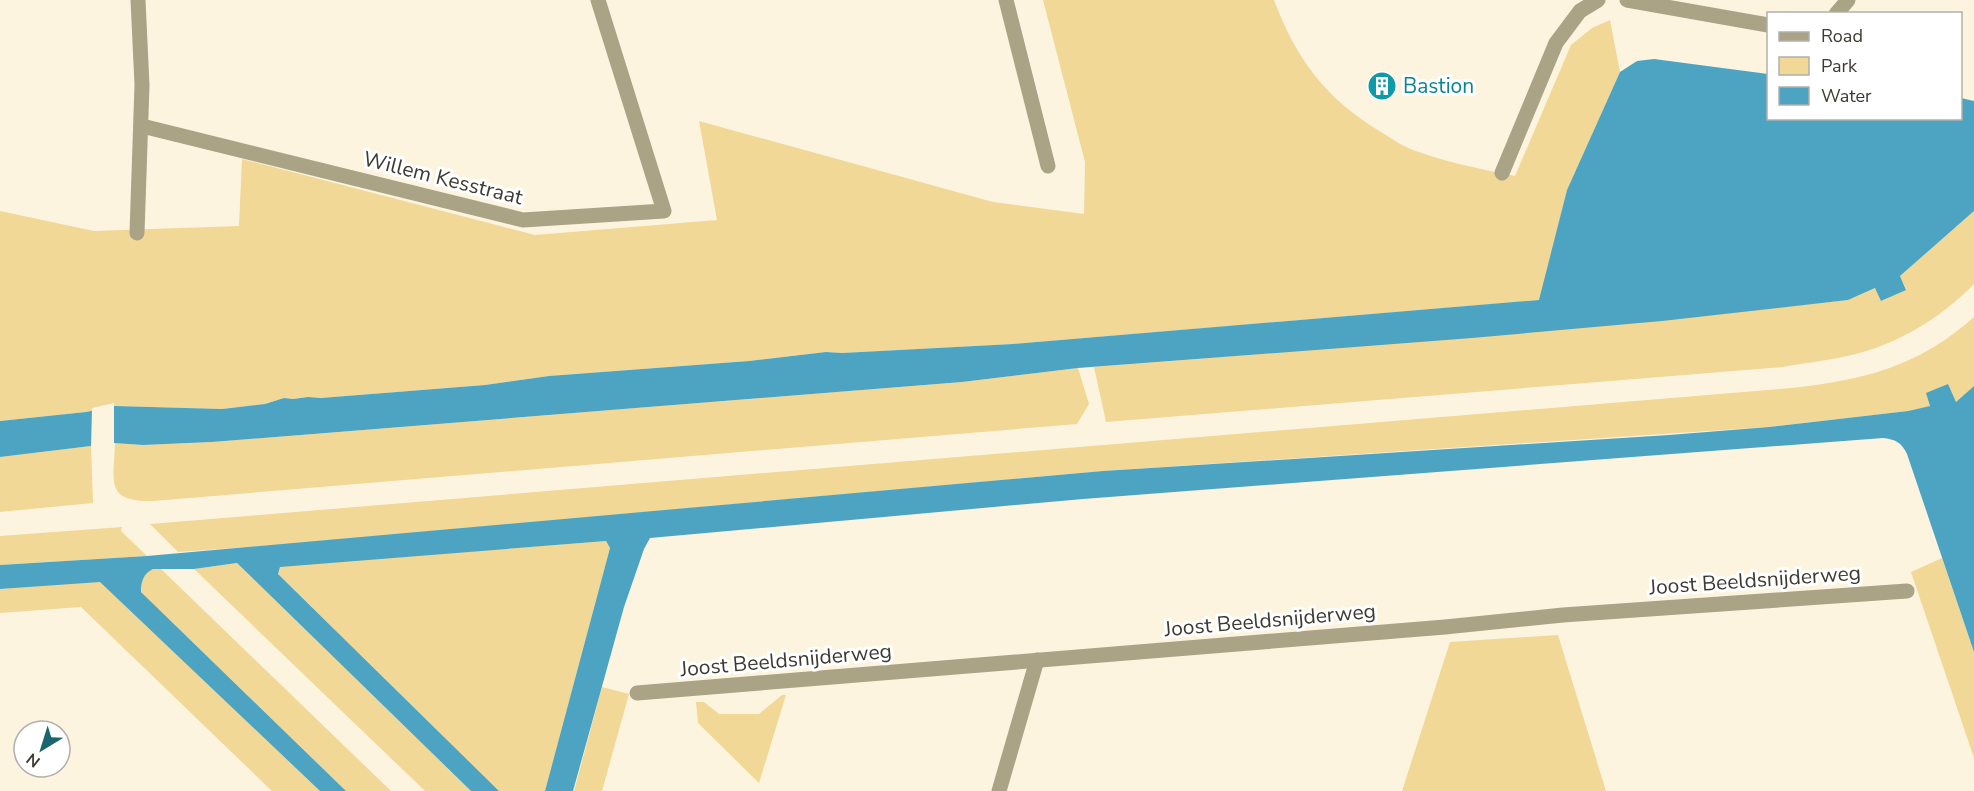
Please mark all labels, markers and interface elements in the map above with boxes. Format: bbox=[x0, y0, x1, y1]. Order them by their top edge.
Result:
legend bbox=[1767, 12, 1962, 120]
text: Road bbox=[1821, 24, 1863, 48]
text: Park bbox=[1821, 54, 1858, 78]
building icon: Bastion bbox=[1366, 70, 1398, 102]
place label: Bastion bbox=[1403, 72, 1474, 100]
text: Water bbox=[1821, 84, 1872, 108]
street label: Willem Kesstraat bbox=[360, 145, 526, 212]
street label: Joost Beeldsnijderweg bbox=[1647, 559, 1862, 601]
street label: Joost Beeldsnijderweg bbox=[1162, 597, 1377, 643]
street label: Joost Beeldsnijderweg bbox=[678, 637, 893, 683]
north arrow bbox=[12, 719, 72, 779]
text: N bbox=[22, 748, 45, 772]

